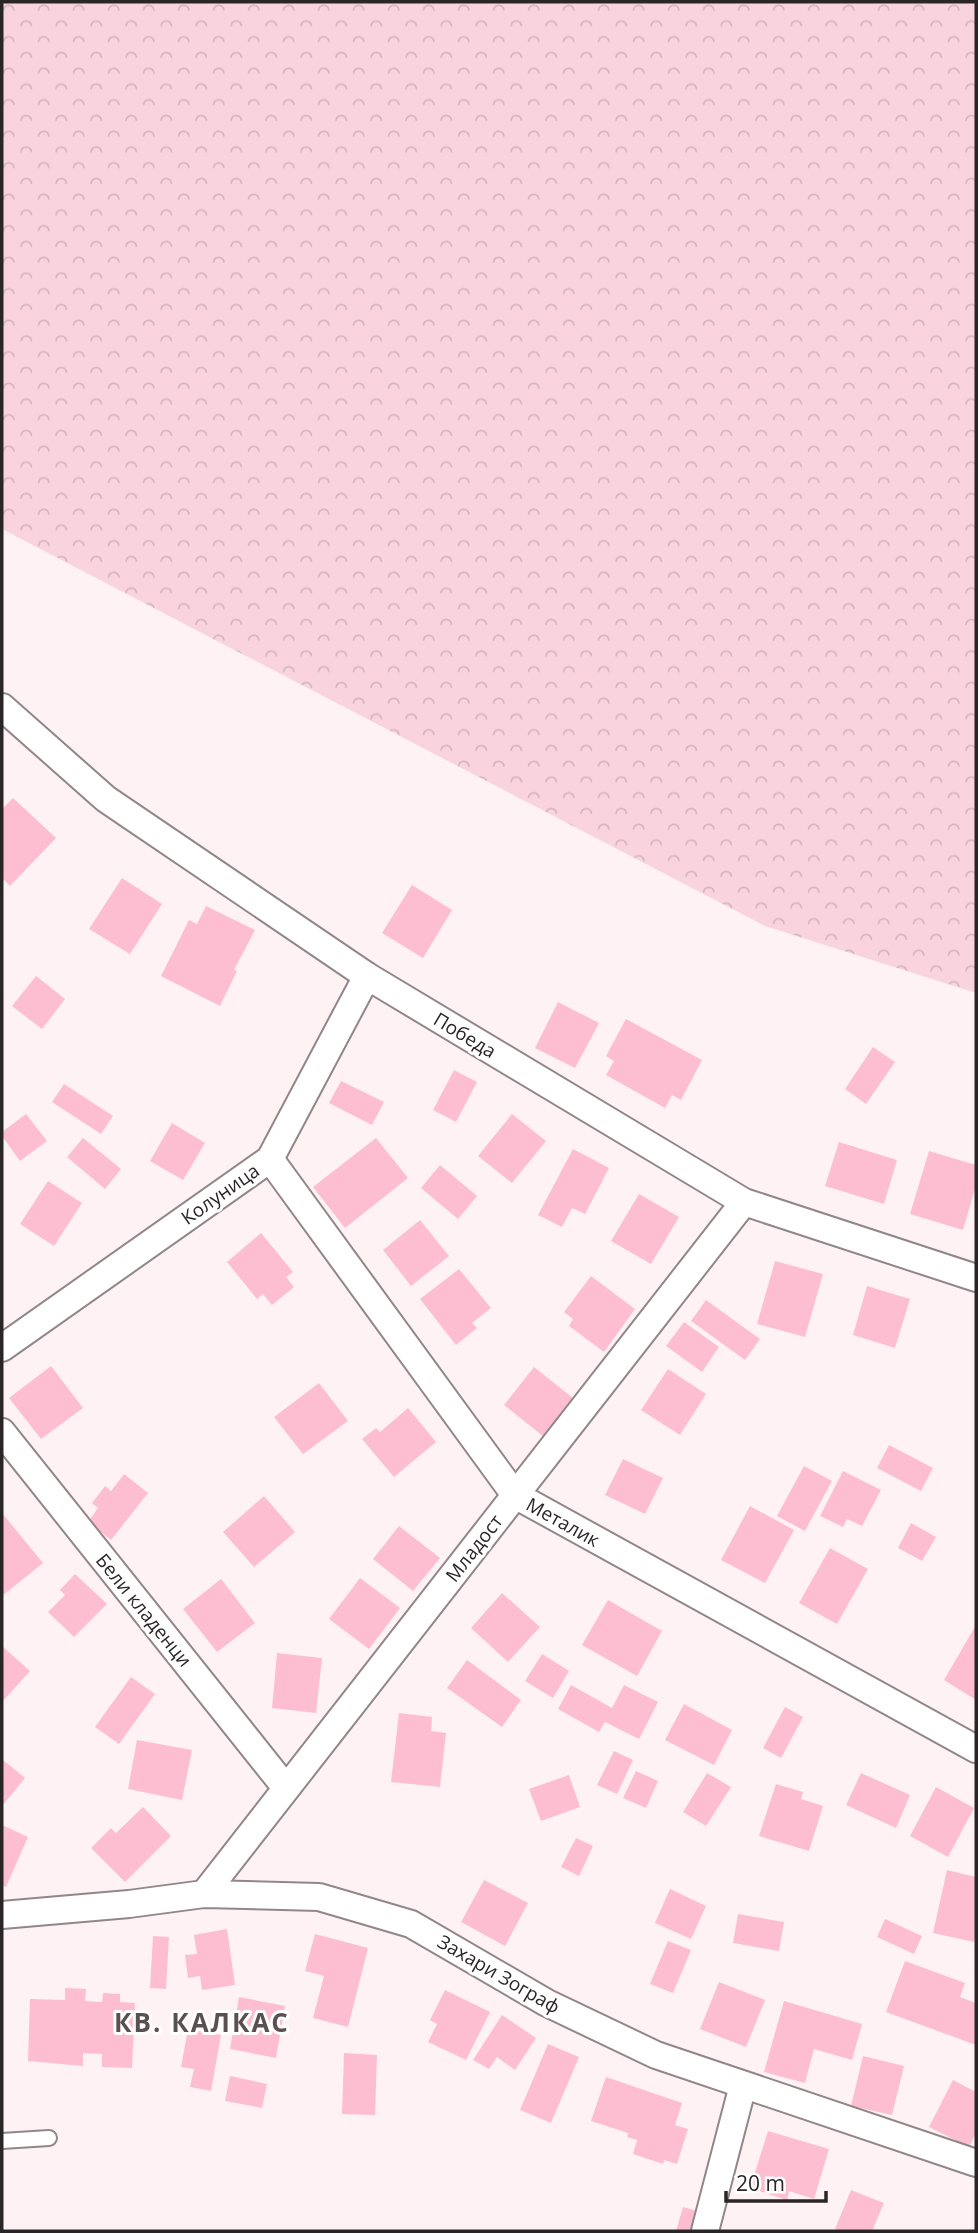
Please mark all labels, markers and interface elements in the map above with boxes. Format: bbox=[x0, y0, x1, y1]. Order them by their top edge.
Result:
street label: Победа bbox=[429, 1006, 501, 1064]
street label: Колуница bbox=[176, 1158, 264, 1230]
street label: Металик bbox=[522, 1491, 604, 1553]
street label: Младост bbox=[439, 1509, 509, 1587]
street label: Бели кладенци bbox=[90, 1548, 198, 1672]
street label: Захари Зограф bbox=[433, 1928, 565, 2020]
district label: КВ. КАЛКАС bbox=[114, 2004, 290, 2040]
scale bar bbox=[726, 2160, 826, 2204]
text: 20 m bbox=[736, 2169, 785, 2197]

